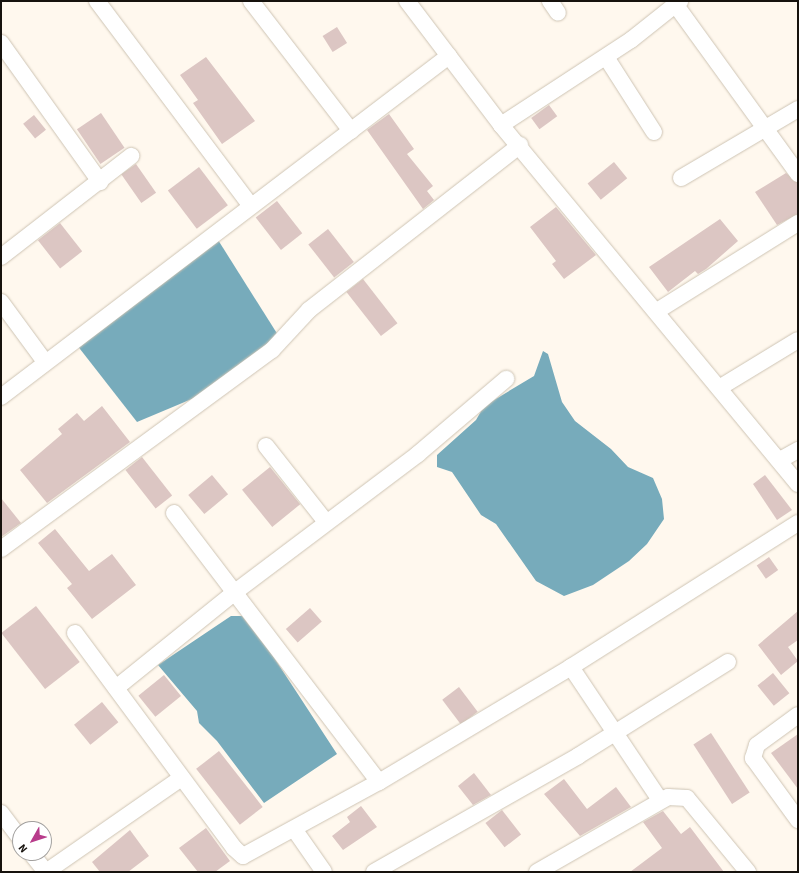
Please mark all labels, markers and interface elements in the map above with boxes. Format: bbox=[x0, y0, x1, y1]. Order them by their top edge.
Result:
north arrow bbox=[12, 821, 52, 861]
text: N bbox=[15, 841, 31, 856]

